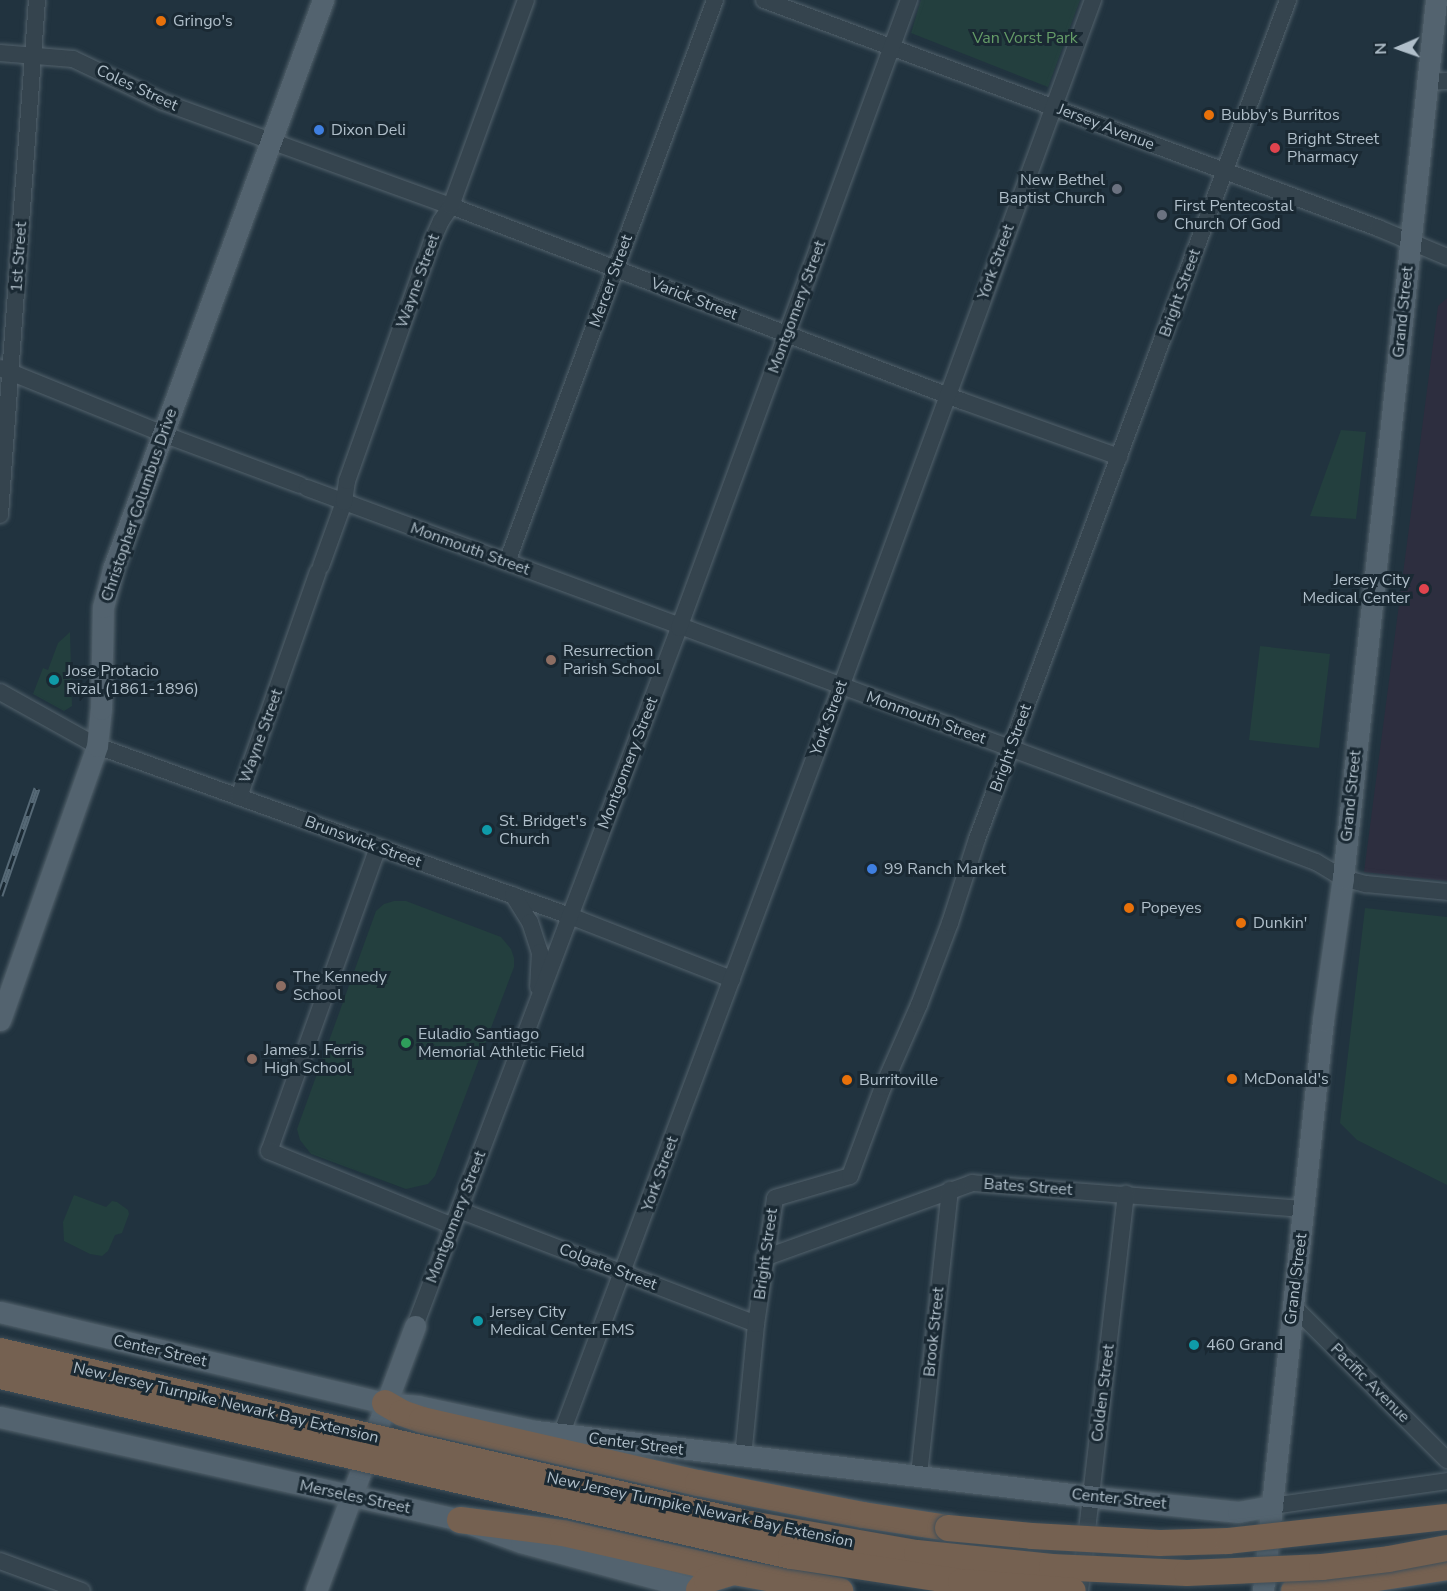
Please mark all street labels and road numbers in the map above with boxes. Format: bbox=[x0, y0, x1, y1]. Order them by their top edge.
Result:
street label: Coles Street bbox=[93, 61, 181, 115]
street label: Jersey Avenue bbox=[1055, 100, 1157, 154]
street label: 1st Street bbox=[7, 221, 31, 293]
street label: York Street bbox=[974, 222, 1018, 302]
street label: Wayne Street bbox=[392, 231, 444, 331]
street label: Mercer Street bbox=[585, 232, 637, 330]
street label: Montgomery Street bbox=[764, 238, 830, 376]
street label: Bright Street bbox=[1155, 246, 1205, 340]
street label: Grand Street bbox=[1389, 265, 1417, 359]
street label: Varick Street bbox=[648, 274, 740, 324]
street label: Christopher Columbus Drive bbox=[97, 406, 181, 604]
street label: Monmouth Street bbox=[408, 518, 532, 580]
street label: York Street bbox=[807, 678, 851, 758]
street label: Wayne Street bbox=[235, 686, 287, 786]
street label: Monmouth Street bbox=[864, 687, 988, 749]
street label: Montgomery Street bbox=[594, 694, 662, 832]
street label: Bright Street bbox=[986, 701, 1036, 795]
street label: Grand Street bbox=[1337, 749, 1365, 843]
street label: Brunswick Street bbox=[302, 812, 424, 872]
street label: York Street bbox=[638, 1134, 682, 1214]
street label: Montgomery Street bbox=[422, 1148, 490, 1286]
street label: Bates Street bbox=[983, 1174, 1073, 1200]
street label: Bright Street bbox=[750, 1207, 782, 1301]
street label: Grand Street bbox=[1281, 1232, 1311, 1326]
street label: Colgate Street bbox=[556, 1240, 660, 1294]
street label: Brook Street bbox=[920, 1286, 948, 1378]
street label: Center Street bbox=[111, 1331, 209, 1371]
street label: Pacific Avenue bbox=[1326, 1339, 1414, 1427]
street label: Colden Street bbox=[1087, 1343, 1119, 1443]
street label: New Jersey Turnpike Newark Bay Extension bbox=[71, 1358, 381, 1448]
street label: Center Street bbox=[588, 1429, 684, 1459]
street label: New Jersey Turnpike Newark Bay Extension bbox=[545, 1468, 855, 1552]
street label: Merseles Street bbox=[298, 1476, 412, 1518]
street label: Center Street bbox=[1071, 1484, 1167, 1514]

